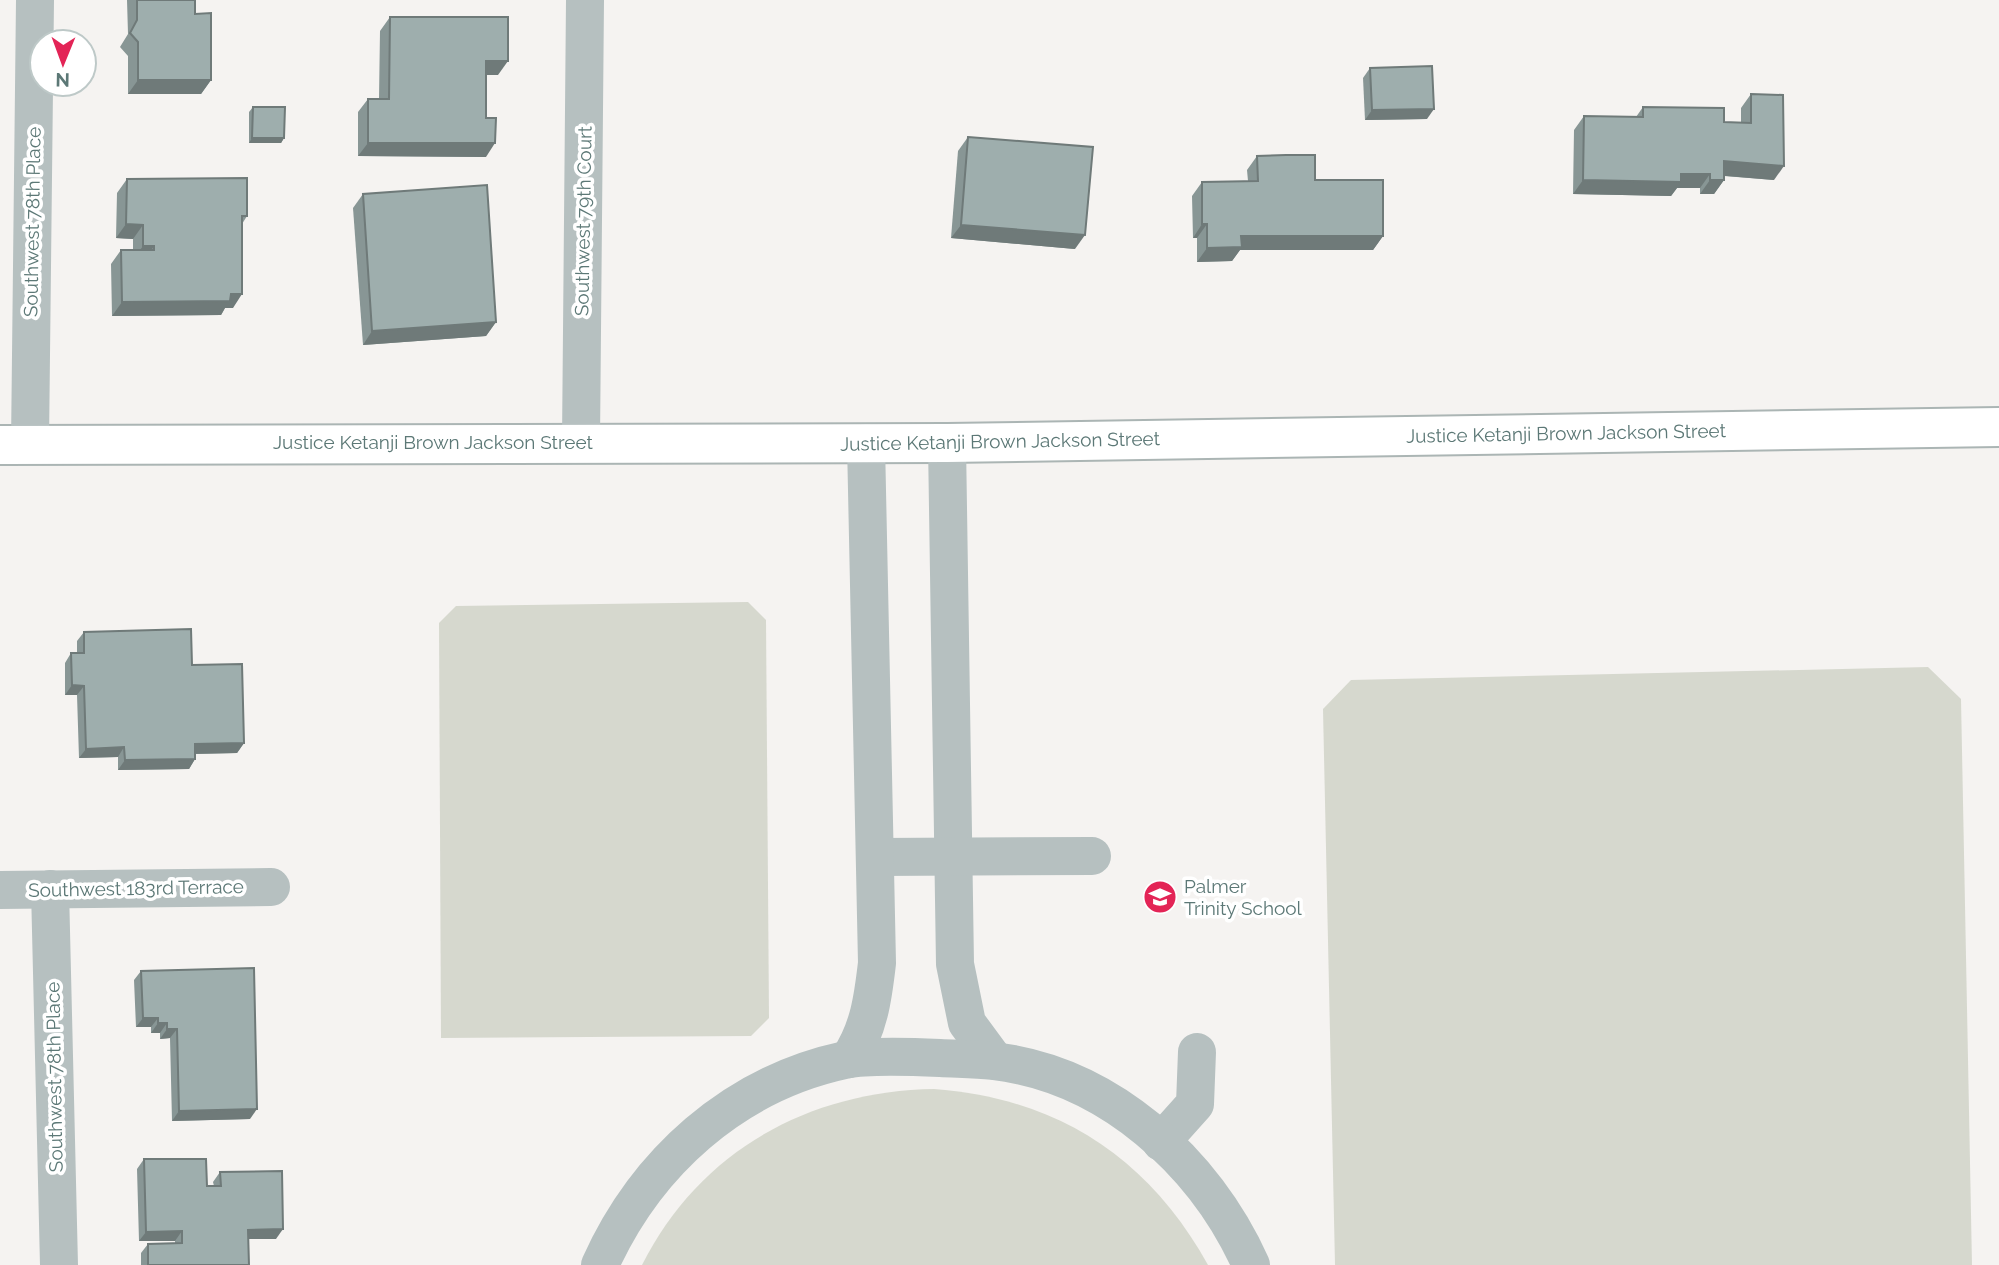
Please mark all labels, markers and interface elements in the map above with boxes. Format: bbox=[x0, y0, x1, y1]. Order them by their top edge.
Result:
north arrow bbox=[28, 28, 98, 98]
text: N bbox=[55, 69, 70, 91]
street label: Southwest 79th Court bbox=[570, 125, 596, 316]
street label: Southwest 78th Place bbox=[19, 127, 45, 317]
street label: Justice Ketanji Brown Jackson Street bbox=[1406, 419, 1727, 447]
street label: Justice Ketanji Brown Jackson Street bbox=[840, 427, 1161, 455]
street label: Justice Ketanji Brown Jackson Street bbox=[273, 431, 594, 453]
street label: Southwest 183rd Terrace bbox=[28, 875, 244, 901]
place label: Palmer Trinity School bbox=[1184, 875, 1303, 919]
school or university icon: Palmer Trinity School bbox=[1141, 878, 1179, 916]
street label: Southwest 78th Place bbox=[41, 982, 67, 1172]

